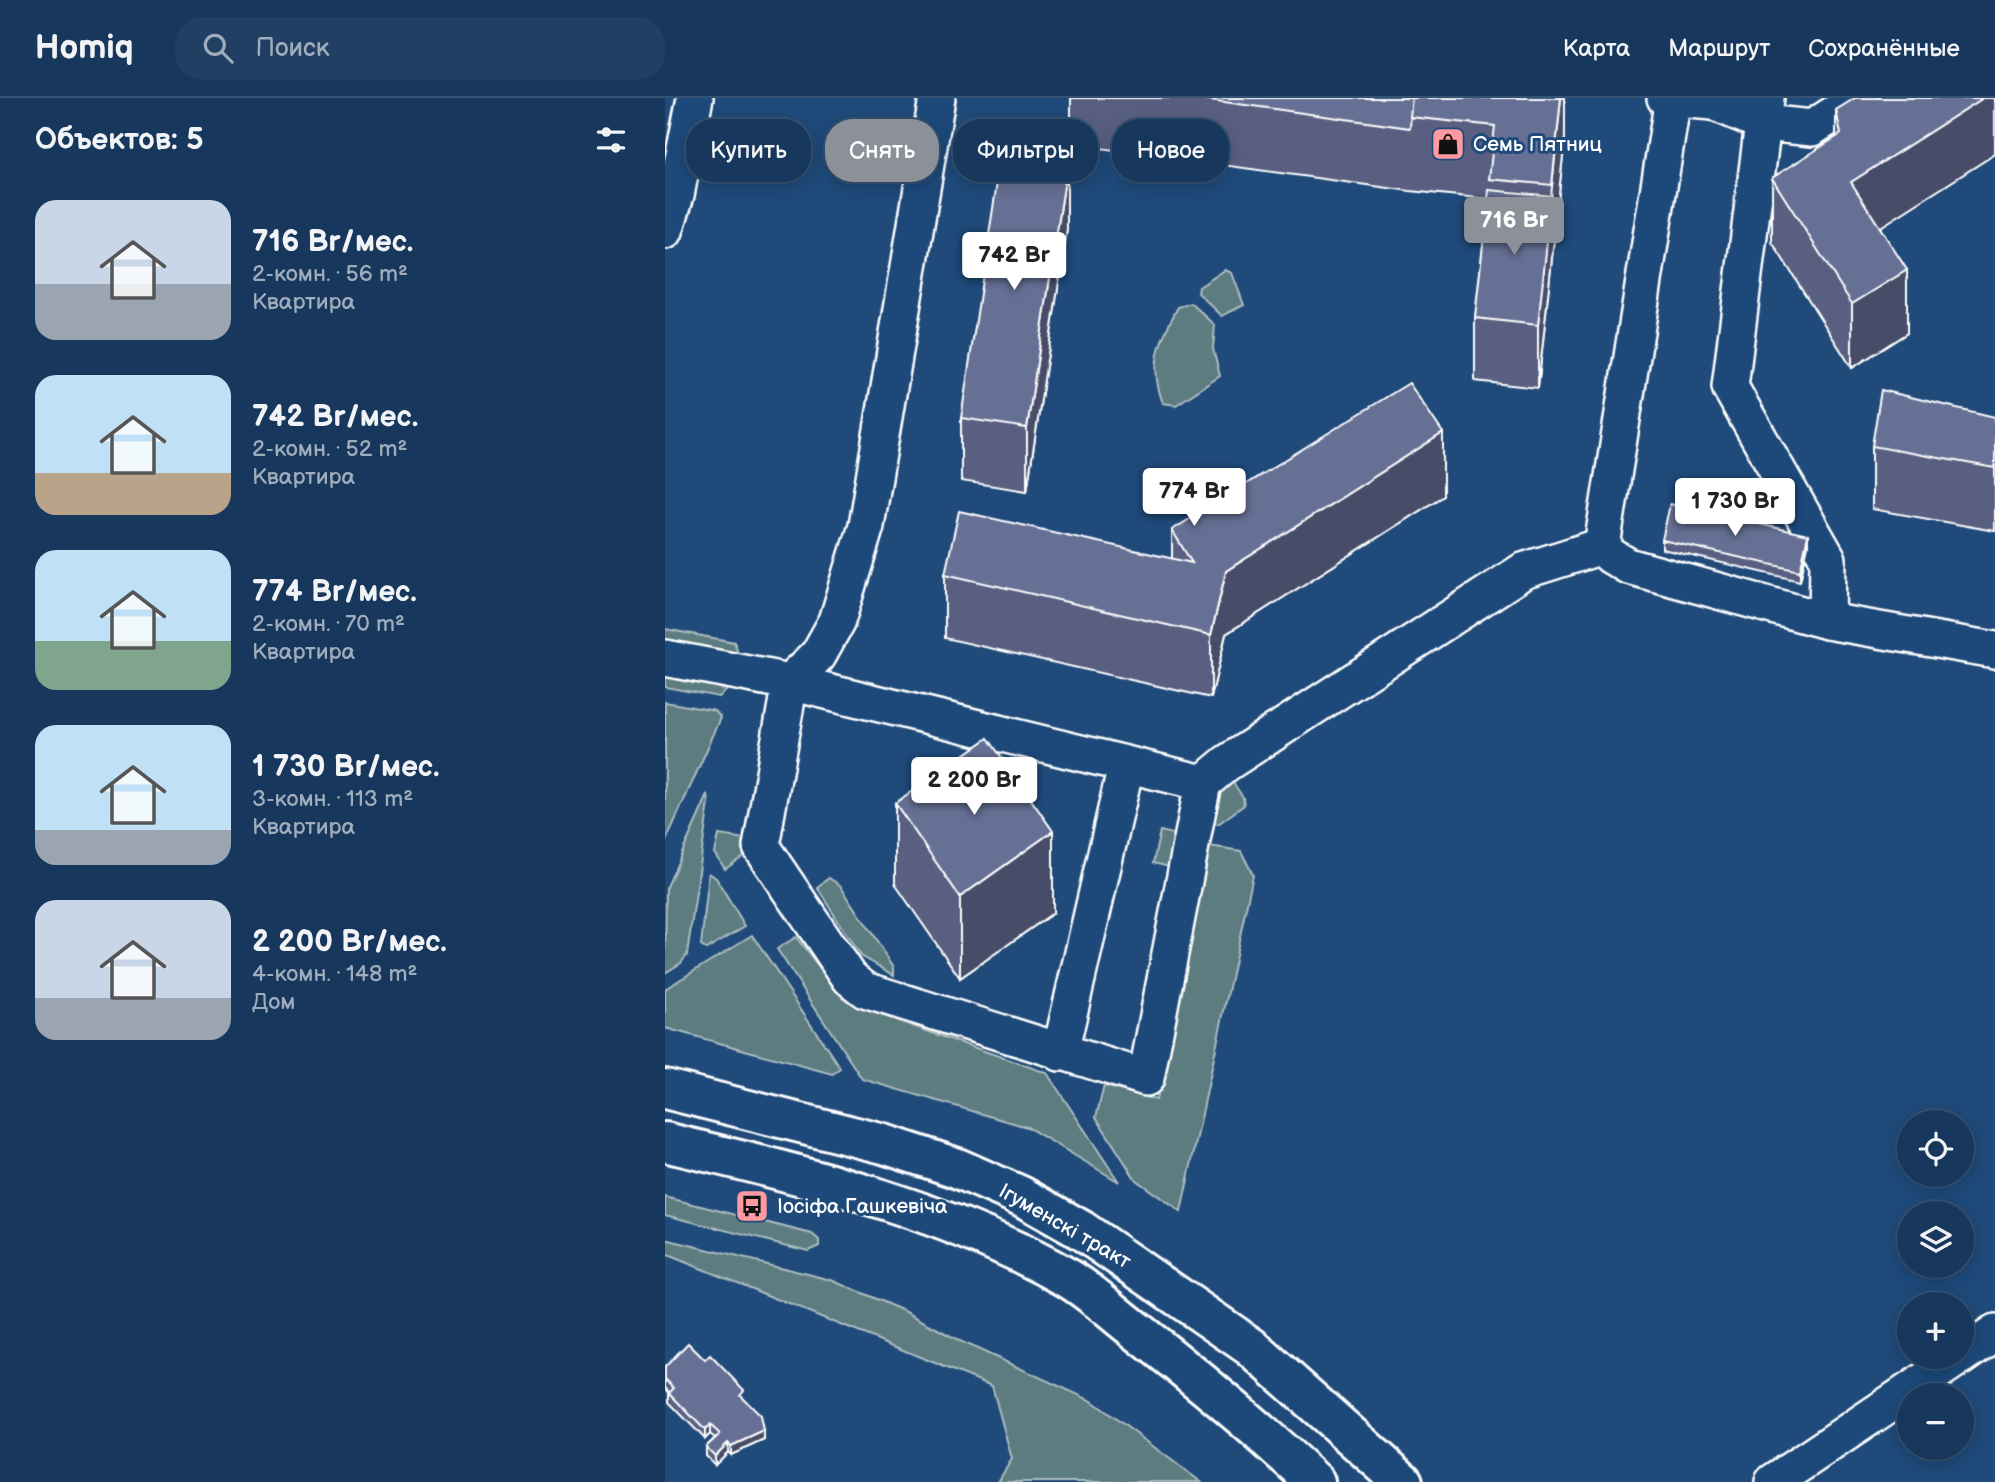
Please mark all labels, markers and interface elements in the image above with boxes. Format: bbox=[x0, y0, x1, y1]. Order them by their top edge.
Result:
search box bbox=[175, 17, 665, 80]
text: Homiq bbox=[35, 28, 133, 68]
icon: search bbox=[199, 29, 237, 67]
text: Поиск bbox=[255, 33, 330, 64]
text: Карта bbox=[1563, 34, 1630, 63]
text: Маршрут bbox=[1668, 34, 1770, 63]
text: Сохранённые bbox=[1808, 34, 1960, 63]
chip: Купить bbox=[686, 119, 811, 182]
chip: Снять bbox=[825, 119, 939, 182]
chip: Фильтры bbox=[953, 119, 1098, 182]
chip: Новое bbox=[1112, 119, 1229, 182]
icon: filters bbox=[592, 121, 630, 159]
text: Объектов: 5 bbox=[35, 122, 204, 158]
shop icon: Семь Пятниц bbox=[1429, 125, 1467, 163]
place label: Семь Пятниц bbox=[1473, 132, 1602, 157]
pin: 716 Br bbox=[1457, 198, 1571, 257]
text: 716 Br bbox=[1480, 206, 1548, 234]
text: 716 Br/мес. bbox=[252, 224, 413, 260]
icon: home bbox=[91, 228, 175, 312]
pin: 742 Br bbox=[957, 232, 1071, 292]
text: 742 Br bbox=[978, 241, 1050, 269]
text: 2-комн. · 56 m² bbox=[252, 260, 408, 288]
text: Квартира bbox=[252, 288, 355, 316]
text: 742 Br/мес. bbox=[252, 399, 418, 435]
icon: home bbox=[91, 403, 175, 487]
text: 2-комн. · 52 m² bbox=[252, 435, 407, 463]
text: Квартира bbox=[252, 463, 355, 491]
pin: 774 Br bbox=[1137, 468, 1251, 528]
text: 774 Br bbox=[1159, 477, 1229, 505]
pin: 1 730 Br bbox=[1663, 478, 1807, 538]
text: 1 730 Br bbox=[1691, 487, 1779, 515]
text: 774 Br/мес. bbox=[252, 574, 417, 610]
icon: home bbox=[91, 578, 175, 662]
text: 2-комн. · 70 m² bbox=[252, 610, 405, 638]
text: Квартира bbox=[252, 638, 355, 666]
text: 1 730 Br/мес. bbox=[252, 749, 440, 785]
icon: home bbox=[91, 753, 175, 837]
pin: 2 200 Br bbox=[902, 758, 1046, 817]
text: 2 200 Br bbox=[927, 766, 1021, 794]
text: 3-комн. · 113 m² bbox=[252, 785, 413, 813]
text: Квартира bbox=[252, 813, 355, 841]
text: 2 200 Br/мес. bbox=[252, 924, 447, 960]
icon: home bbox=[91, 928, 175, 1012]
text: 4-комн. · 148 m² bbox=[252, 960, 417, 988]
text: Дом bbox=[252, 988, 295, 1016]
map controls bbox=[1897, 1110, 1974, 1460]
button: locate bbox=[1897, 1110, 1974, 1187]
street label: Ігуменскі тракт bbox=[994, 1178, 1136, 1275]
bus stop icon: Іосіфа Гашкевіча bbox=[733, 1187, 771, 1225]
place label: Іосіфа Гашкевіча bbox=[777, 1194, 948, 1219]
button: layers bbox=[1897, 1201, 1974, 1278]
button: + bbox=[1897, 1292, 1974, 1369]
button: − bbox=[1897, 1383, 1974, 1460]

